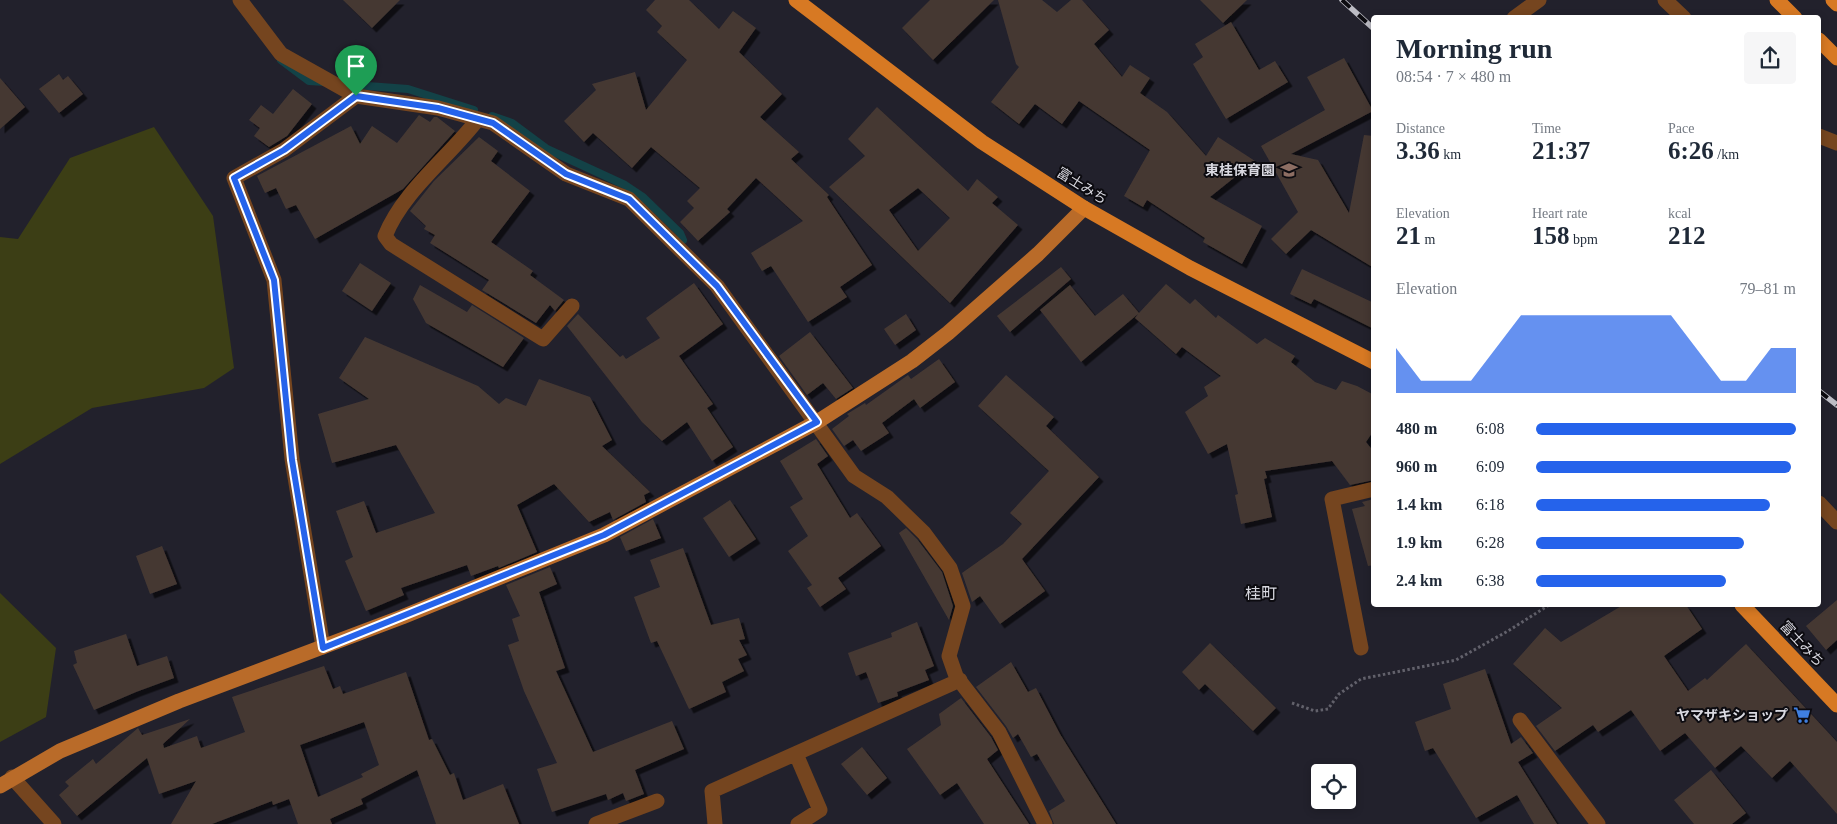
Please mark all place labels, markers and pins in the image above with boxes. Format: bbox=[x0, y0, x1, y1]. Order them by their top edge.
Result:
pin bbox=[335, 45, 377, 96]
school or university icon: 東桂保育園 bbox=[1279, 160, 1299, 180]
place label: 東桂保育園 bbox=[1205, 163, 1275, 178]
supermarket icon: ヤマザキショップ bbox=[1792, 705, 1812, 725]
place label: ヤマザキショップ bbox=[1676, 708, 1788, 723]

